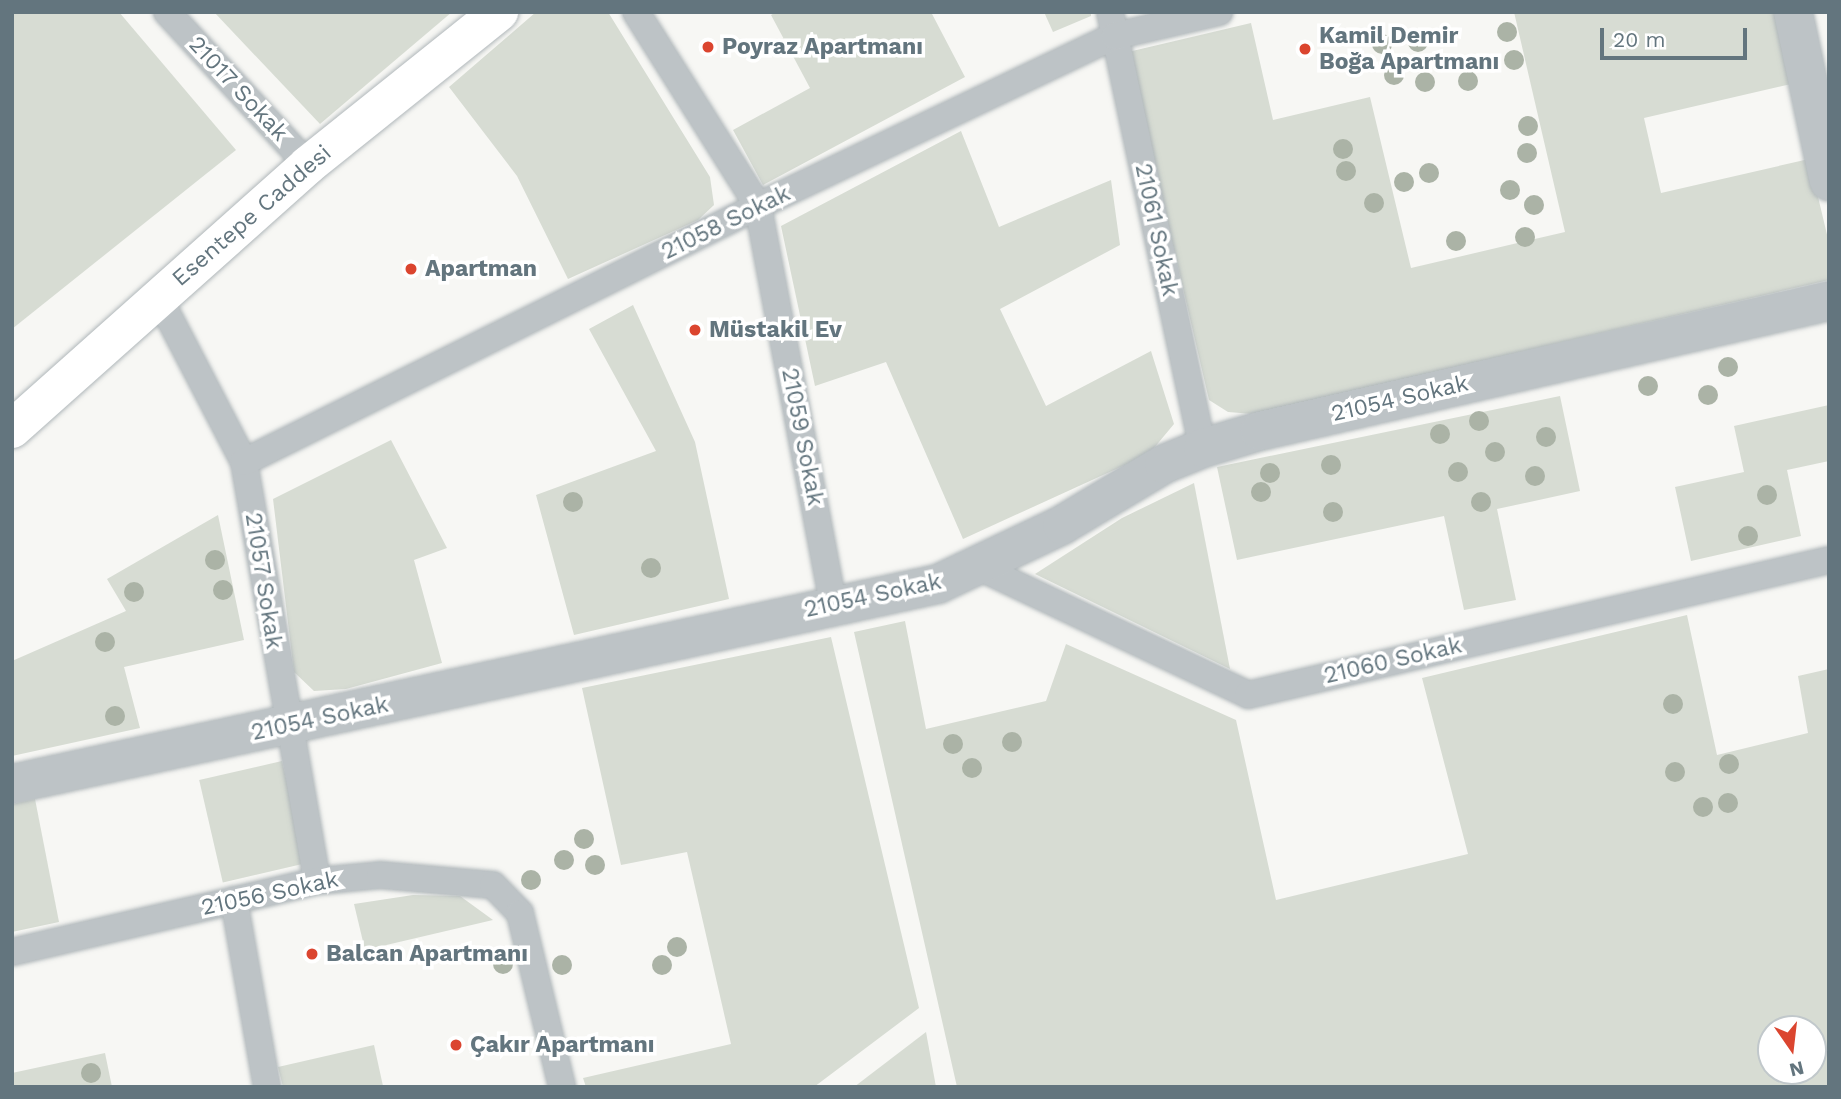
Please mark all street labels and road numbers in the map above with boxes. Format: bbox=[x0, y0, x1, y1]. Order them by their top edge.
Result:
street label: 21017 Sokak bbox=[182, 31, 294, 147]
street label: Esentepe Caddesi bbox=[167, 139, 337, 293]
street label: 21061 Sokak bbox=[1128, 161, 1184, 299]
street label: 21058 Sokak bbox=[657, 180, 795, 266]
street label: 21059 Sokak bbox=[775, 366, 829, 508]
street label: 21054 Sokak bbox=[1329, 370, 1471, 428]
street label: 21057 Sokak bbox=[239, 511, 287, 651]
street label: 21054 Sokak bbox=[802, 568, 944, 624]
street label: 21060 Sokak bbox=[1322, 632, 1464, 690]
street label: 21054 Sokak bbox=[249, 691, 391, 747]
street label: 21056 Sokak bbox=[199, 866, 341, 922]

